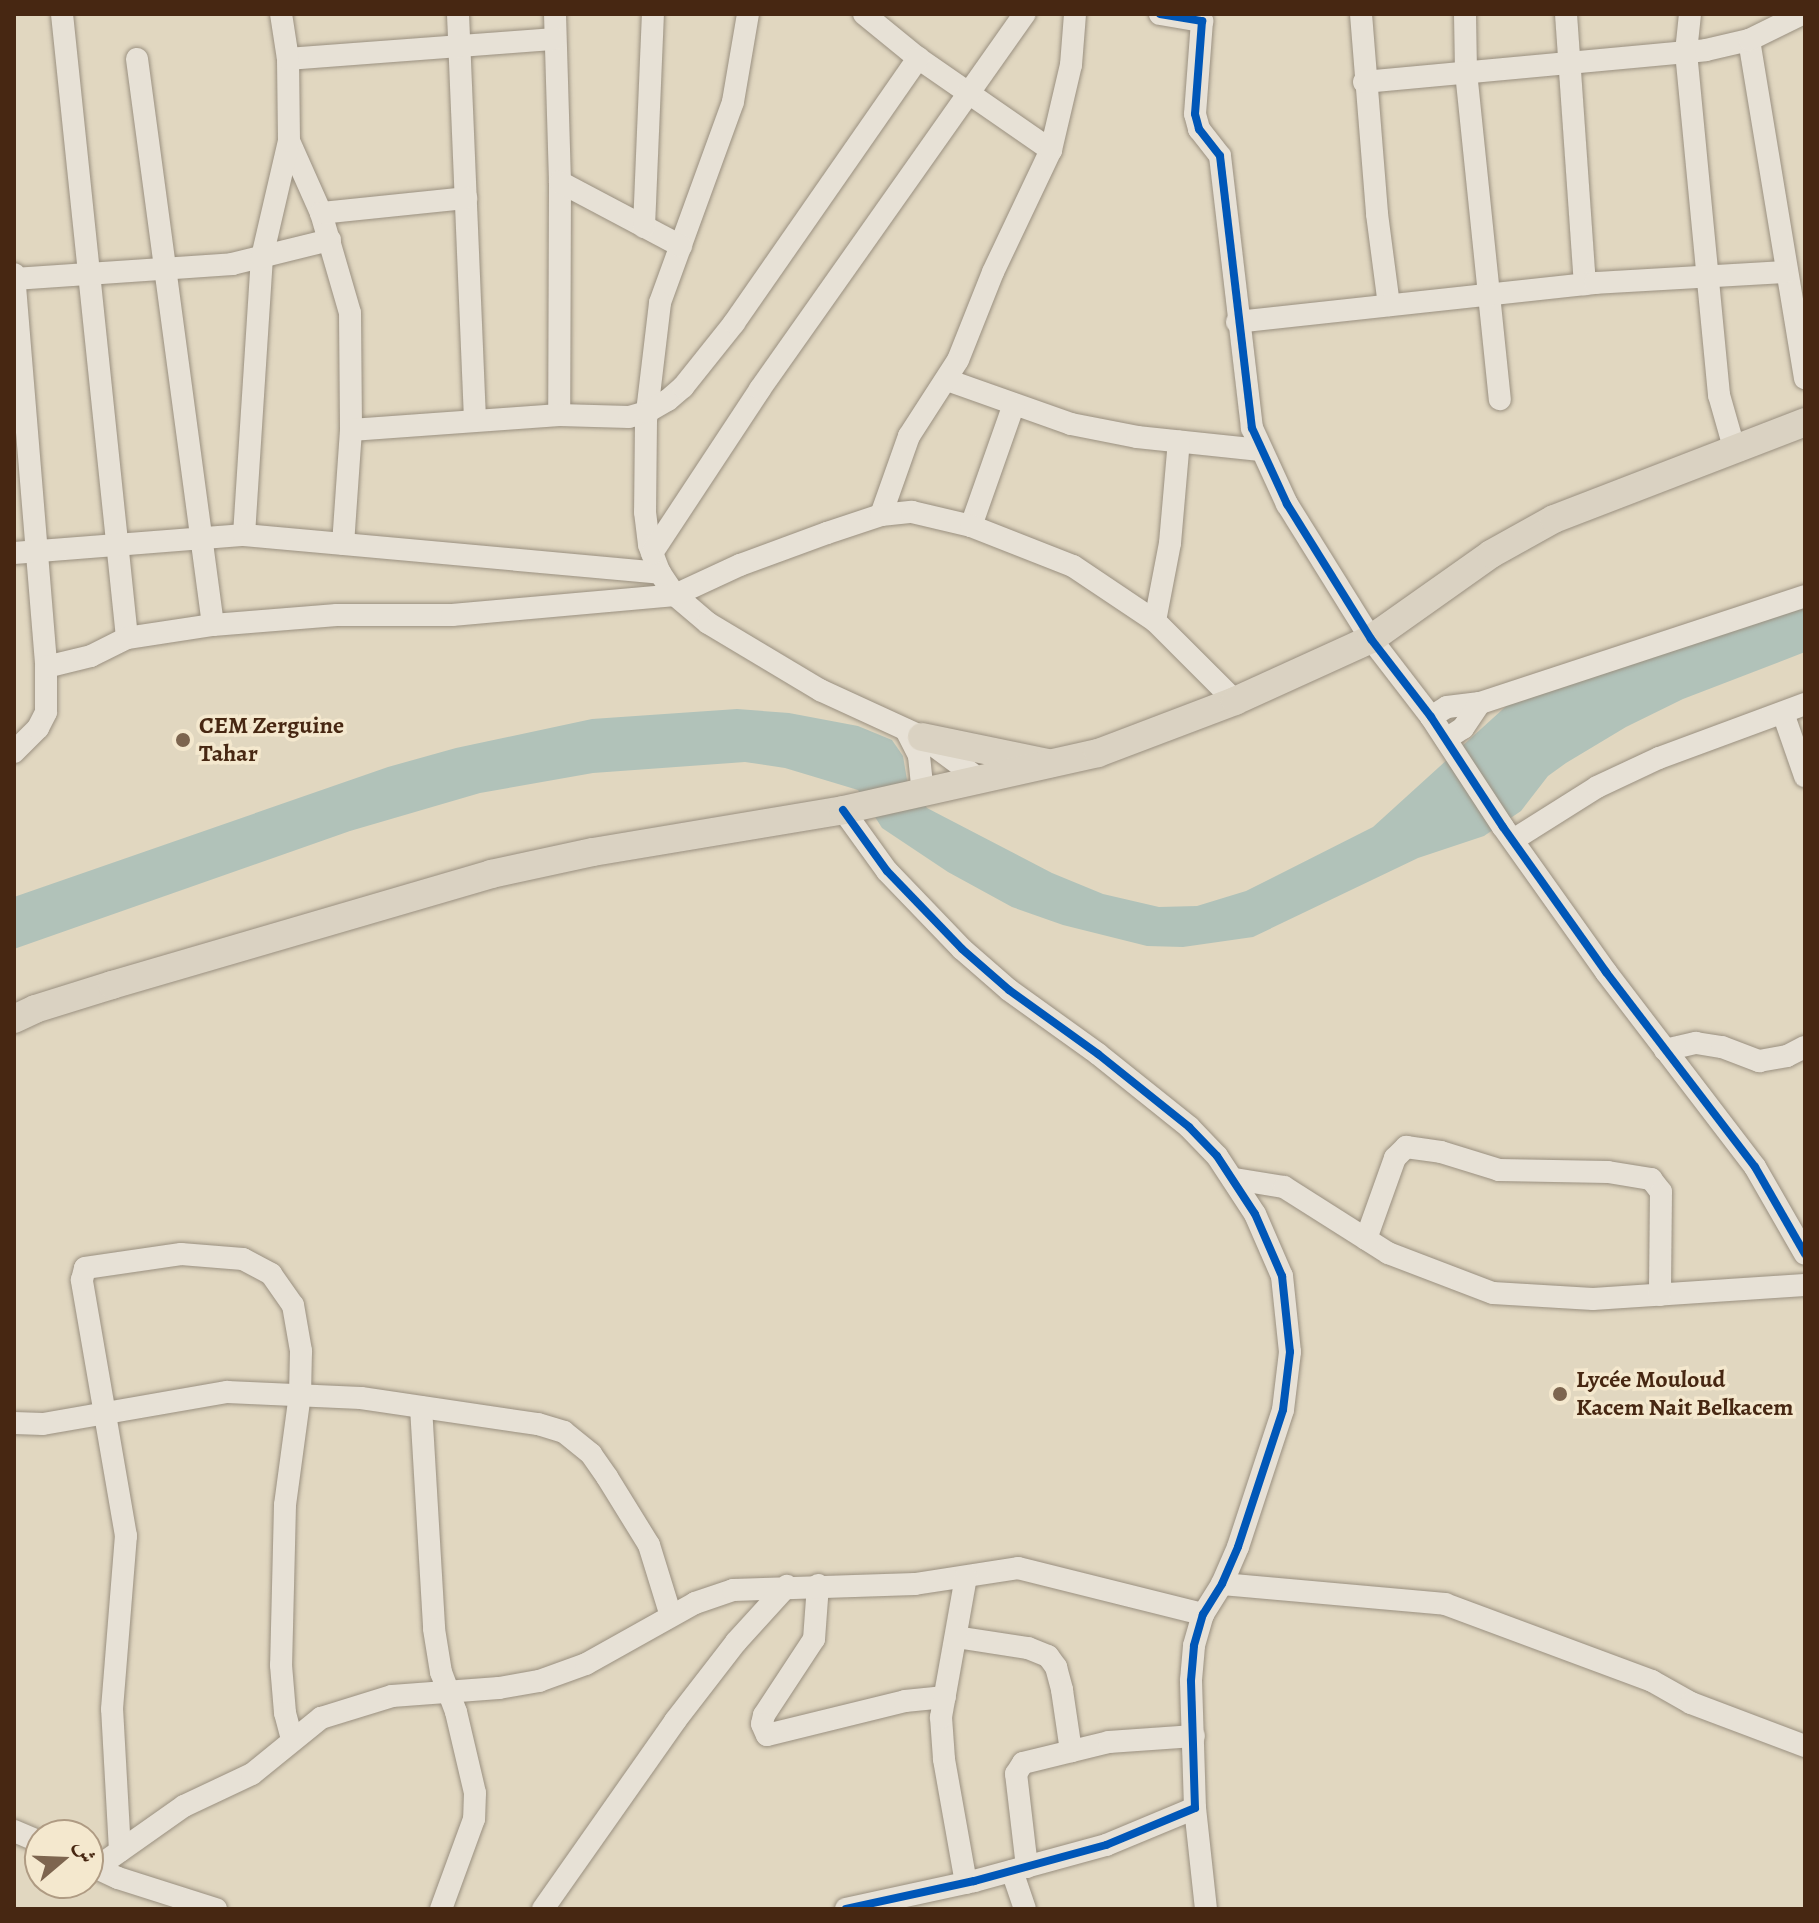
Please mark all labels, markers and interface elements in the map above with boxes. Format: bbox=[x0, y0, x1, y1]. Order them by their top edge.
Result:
place label: CEM Zerguine Tahar bbox=[199, 712, 344, 768]
marker: CEM Zerguine Tahar bbox=[174, 731, 192, 749]
place label: Lycée Mouloud Kacem Nait Belkacem bbox=[1576, 1366, 1793, 1422]
marker: Lycée Mouloud Kacem Nait Belkacem bbox=[1551, 1385, 1569, 1403]
north arrow bbox=[24, 1819, 104, 1899]
text: ش bbox=[67, 1837, 103, 1867]

